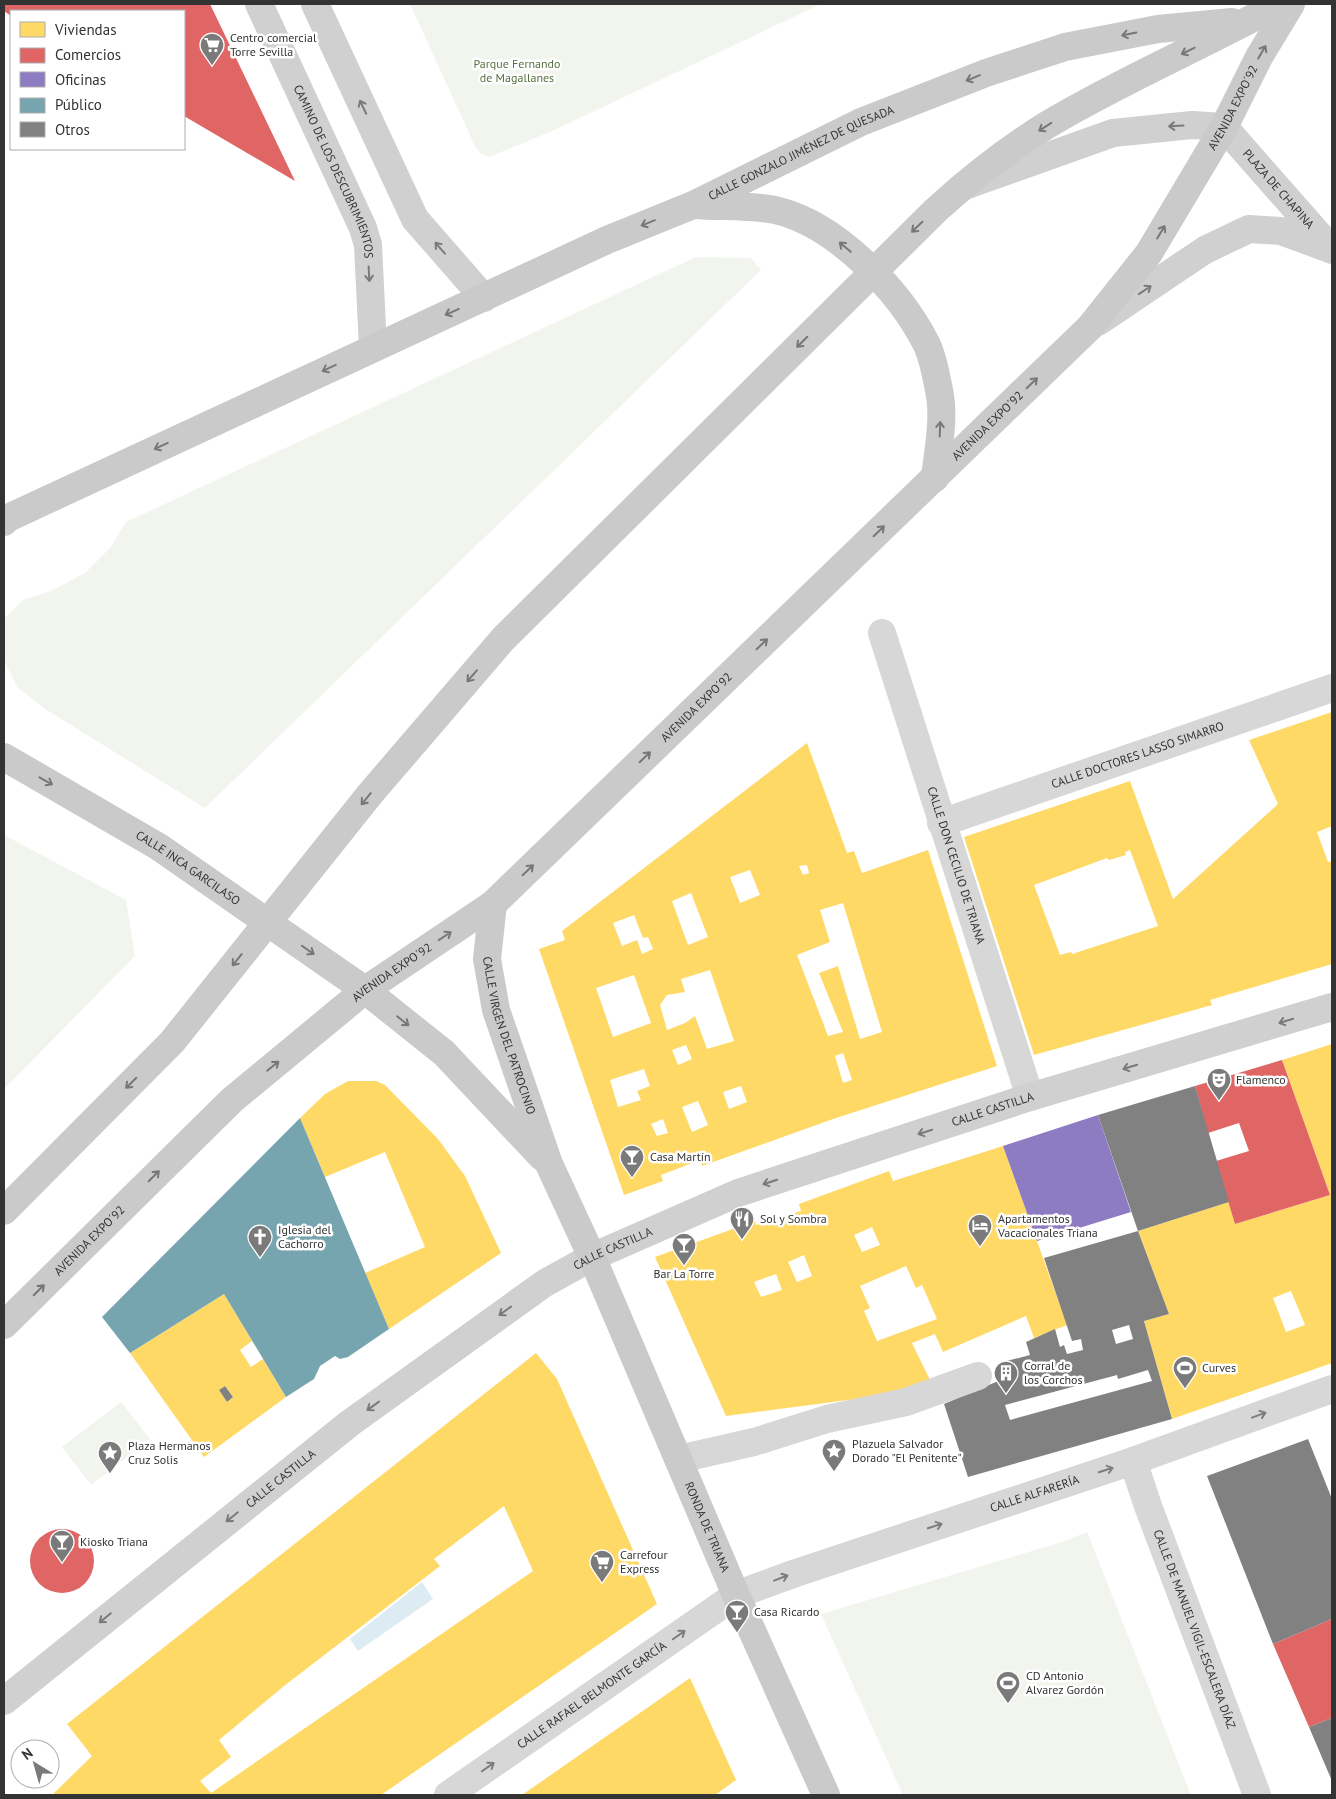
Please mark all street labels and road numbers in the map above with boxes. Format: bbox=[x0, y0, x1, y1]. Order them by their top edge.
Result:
street label: AVENIDA EXPO´92 bbox=[1204, 63, 1261, 152]
street label: CAMINO DE LOS DESCUBRIMIENTOS bbox=[291, 82, 377, 259]
street label: CALLE GONZALO JIMÉNEZ DE QUESADA bbox=[706, 102, 896, 203]
street label: PLAZA DE CHAPINA bbox=[1240, 146, 1318, 231]
street label: AVENIDA EXPO´92 bbox=[948, 388, 1026, 463]
street label: AVENIDA EXPO´92 bbox=[657, 669, 735, 745]
street label: CALLE DOCTORES LASSO SIMARRO bbox=[1049, 718, 1226, 791]
street label: CALLE DON CECILIO DE TRIANA bbox=[924, 785, 989, 946]
street label: CALLE INCA GARCILASO bbox=[133, 827, 243, 908]
street label: AVENIDA EXPO´92 bbox=[349, 939, 434, 1005]
street label: CALLE VIRGEN DEL PATROCINIO bbox=[480, 955, 539, 1116]
street label: CALLE CASTILLA bbox=[950, 1088, 1035, 1129]
street label: AVENIDA EXPO´92 bbox=[51, 1202, 128, 1279]
street label: CALLE CASTILLA bbox=[570, 1224, 654, 1273]
street label: CALLE CASTILLA bbox=[242, 1446, 318, 1511]
street label: CALLE ALFARERÍA bbox=[988, 1471, 1081, 1515]
street label: RONDA DE TRIANA bbox=[682, 1479, 733, 1574]
street label: CALLE DE MANUEL VIGIL-ESCALERA DÍAZ bbox=[1151, 1527, 1239, 1731]
street label: CALLE RAFAEL BELMONTE GARCÍA bbox=[514, 1638, 669, 1752]

